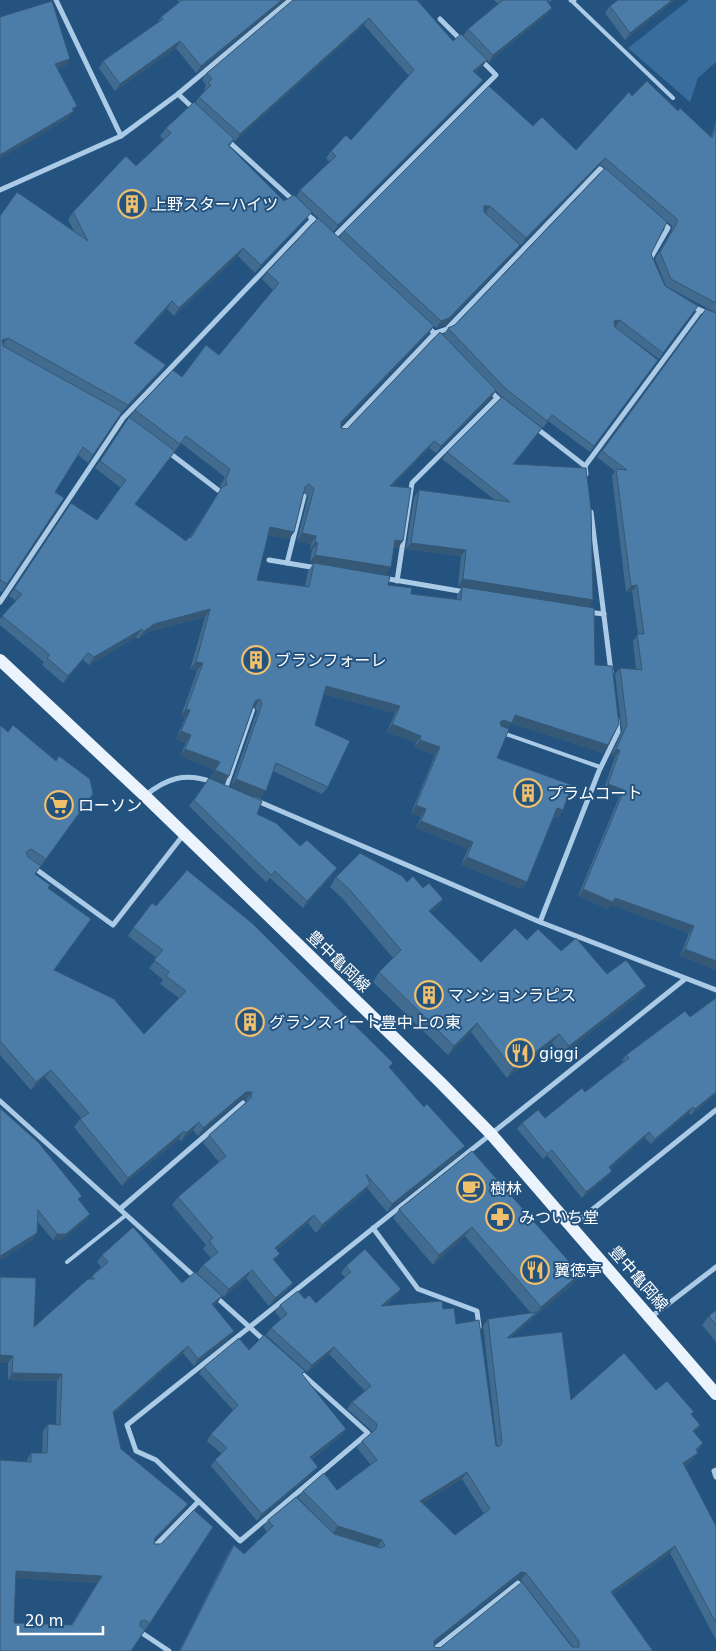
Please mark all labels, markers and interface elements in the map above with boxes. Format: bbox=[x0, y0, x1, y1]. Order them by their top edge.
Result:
building icon: 上野スターハイツ bbox=[117, 189, 147, 219]
place label: 上野スターハイツ bbox=[151, 195, 278, 214]
building icon: ブランフォーレ bbox=[241, 645, 271, 675]
place label: ブランフォーレ bbox=[275, 651, 387, 670]
building icon: プラムコート bbox=[513, 778, 543, 808]
place label: プラムコート bbox=[547, 784, 643, 803]
supermarket icon: ローソン bbox=[44, 790, 74, 820]
place label: ローソン bbox=[78, 796, 142, 815]
street label: 豊中亀岡線 bbox=[303, 927, 374, 996]
building icon: マンションラピス bbox=[414, 980, 444, 1010]
place label: マンションラピス bbox=[448, 986, 576, 1005]
building icon: グランスイート豊中上の東 bbox=[235, 1007, 265, 1037]
place label: グランスイート豊中上の東 bbox=[269, 1013, 461, 1032]
restaurant icon: giggi bbox=[505, 1038, 535, 1068]
place label: giggi bbox=[539, 1044, 578, 1063]
cafe icon: 樹林 bbox=[456, 1173, 486, 1203]
place label: 樹林 bbox=[490, 1179, 522, 1198]
pharmacy icon: みついち堂 bbox=[485, 1202, 515, 1232]
place label: みついち堂 bbox=[519, 1208, 599, 1227]
street label: 豊中亀岡線 bbox=[605, 1242, 672, 1315]
restaurant icon: 翼徳亭 bbox=[520, 1255, 550, 1285]
place label: 翼徳亭 bbox=[554, 1261, 602, 1280]
scale bar bbox=[18, 1604, 102, 1636]
text: 20 m bbox=[25, 1612, 63, 1630]

